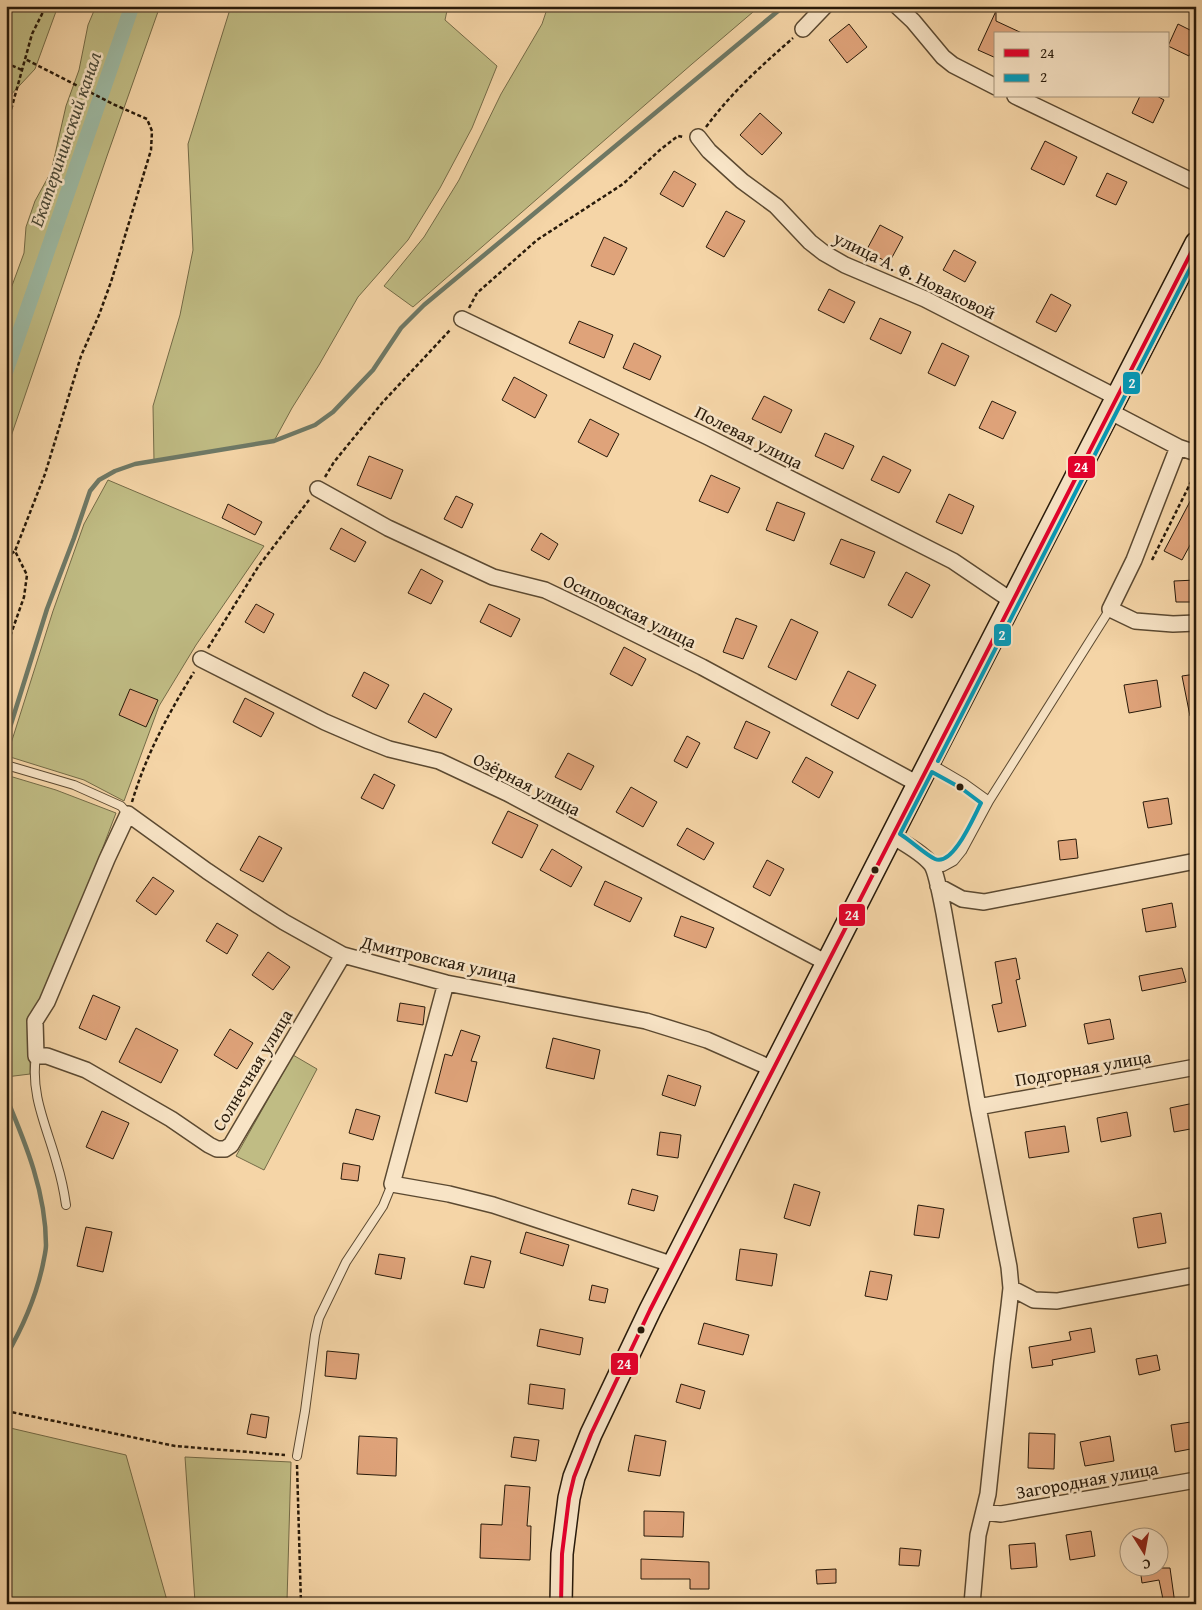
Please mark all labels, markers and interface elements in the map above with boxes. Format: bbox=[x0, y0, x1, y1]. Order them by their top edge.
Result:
legend bbox=[994, 32, 1170, 98]
text: 24 bbox=[1040, 42, 1054, 63]
water label: Екатерининский канал bbox=[22, 48, 108, 231]
text: 2 bbox=[1040, 66, 1047, 87]
street label: улица А. Ф. Новаковой bbox=[828, 224, 1001, 326]
line badge: 2 bbox=[1122, 371, 1141, 395]
text: 2 bbox=[1128, 373, 1136, 393]
street label: Полевая улица bbox=[690, 398, 808, 476]
line badge: 24 bbox=[1067, 455, 1096, 479]
text: 24 bbox=[1074, 457, 1088, 477]
street label: Осиповская улица bbox=[559, 567, 702, 655]
line badge: 2 bbox=[993, 623, 1012, 647]
text: 2 bbox=[998, 625, 1006, 645]
street label: Озёрная улица bbox=[468, 745, 586, 823]
unlabelled marker bbox=[955, 782, 965, 792]
unlabelled marker bbox=[870, 865, 880, 875]
line badge: 24 bbox=[838, 903, 866, 927]
text: 24 bbox=[845, 905, 859, 925]
street label: Дмитровская улица bbox=[357, 928, 520, 990]
street label: Солнечная улица bbox=[205, 1004, 299, 1136]
street label: Подгорная улица bbox=[1013, 1043, 1154, 1093]
unlabelled marker bbox=[636, 1325, 646, 1335]
line badge: 24 bbox=[610, 1352, 639, 1376]
text: 24 bbox=[617, 1354, 631, 1374]
street label: Загородная улица bbox=[1014, 1454, 1161, 1506]
north arrow bbox=[1120, 1528, 1170, 1578]
text: С bbox=[1141, 1554, 1152, 1575]

